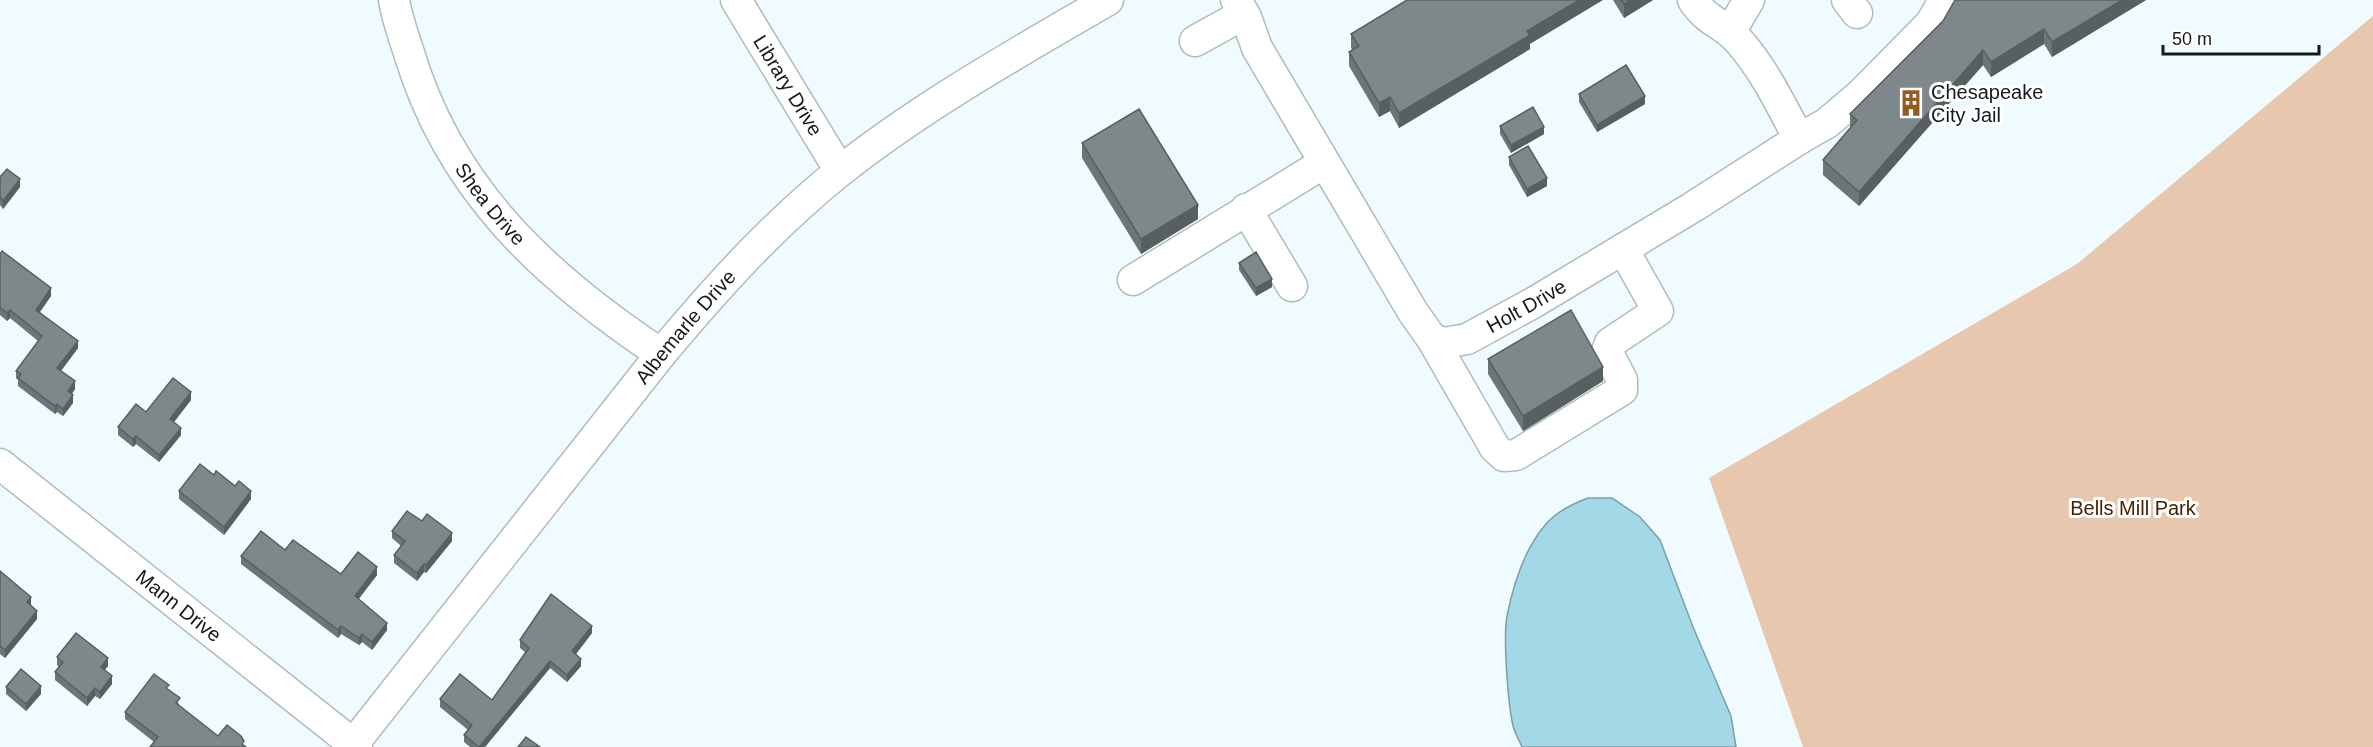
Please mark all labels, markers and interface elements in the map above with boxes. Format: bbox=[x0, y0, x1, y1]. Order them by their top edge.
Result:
scale bar bbox=[2163, 18, 2319, 56]
text: 50 m bbox=[2172, 29, 2212, 49]
street label: Library Drive bbox=[749, 31, 827, 140]
place label: Chesapeake City Jail bbox=[1931, 81, 2043, 126]
building icon: Chesapeake City Jail bbox=[1896, 88, 1926, 118]
street label: Shea Drive bbox=[451, 159, 530, 250]
street label: Albemarle Drive bbox=[631, 265, 740, 388]
street label: Holt Drive bbox=[1483, 275, 1570, 337]
park label: Bells Mill Park bbox=[2070, 497, 2197, 519]
street label: Mann Drive bbox=[132, 565, 226, 646]

